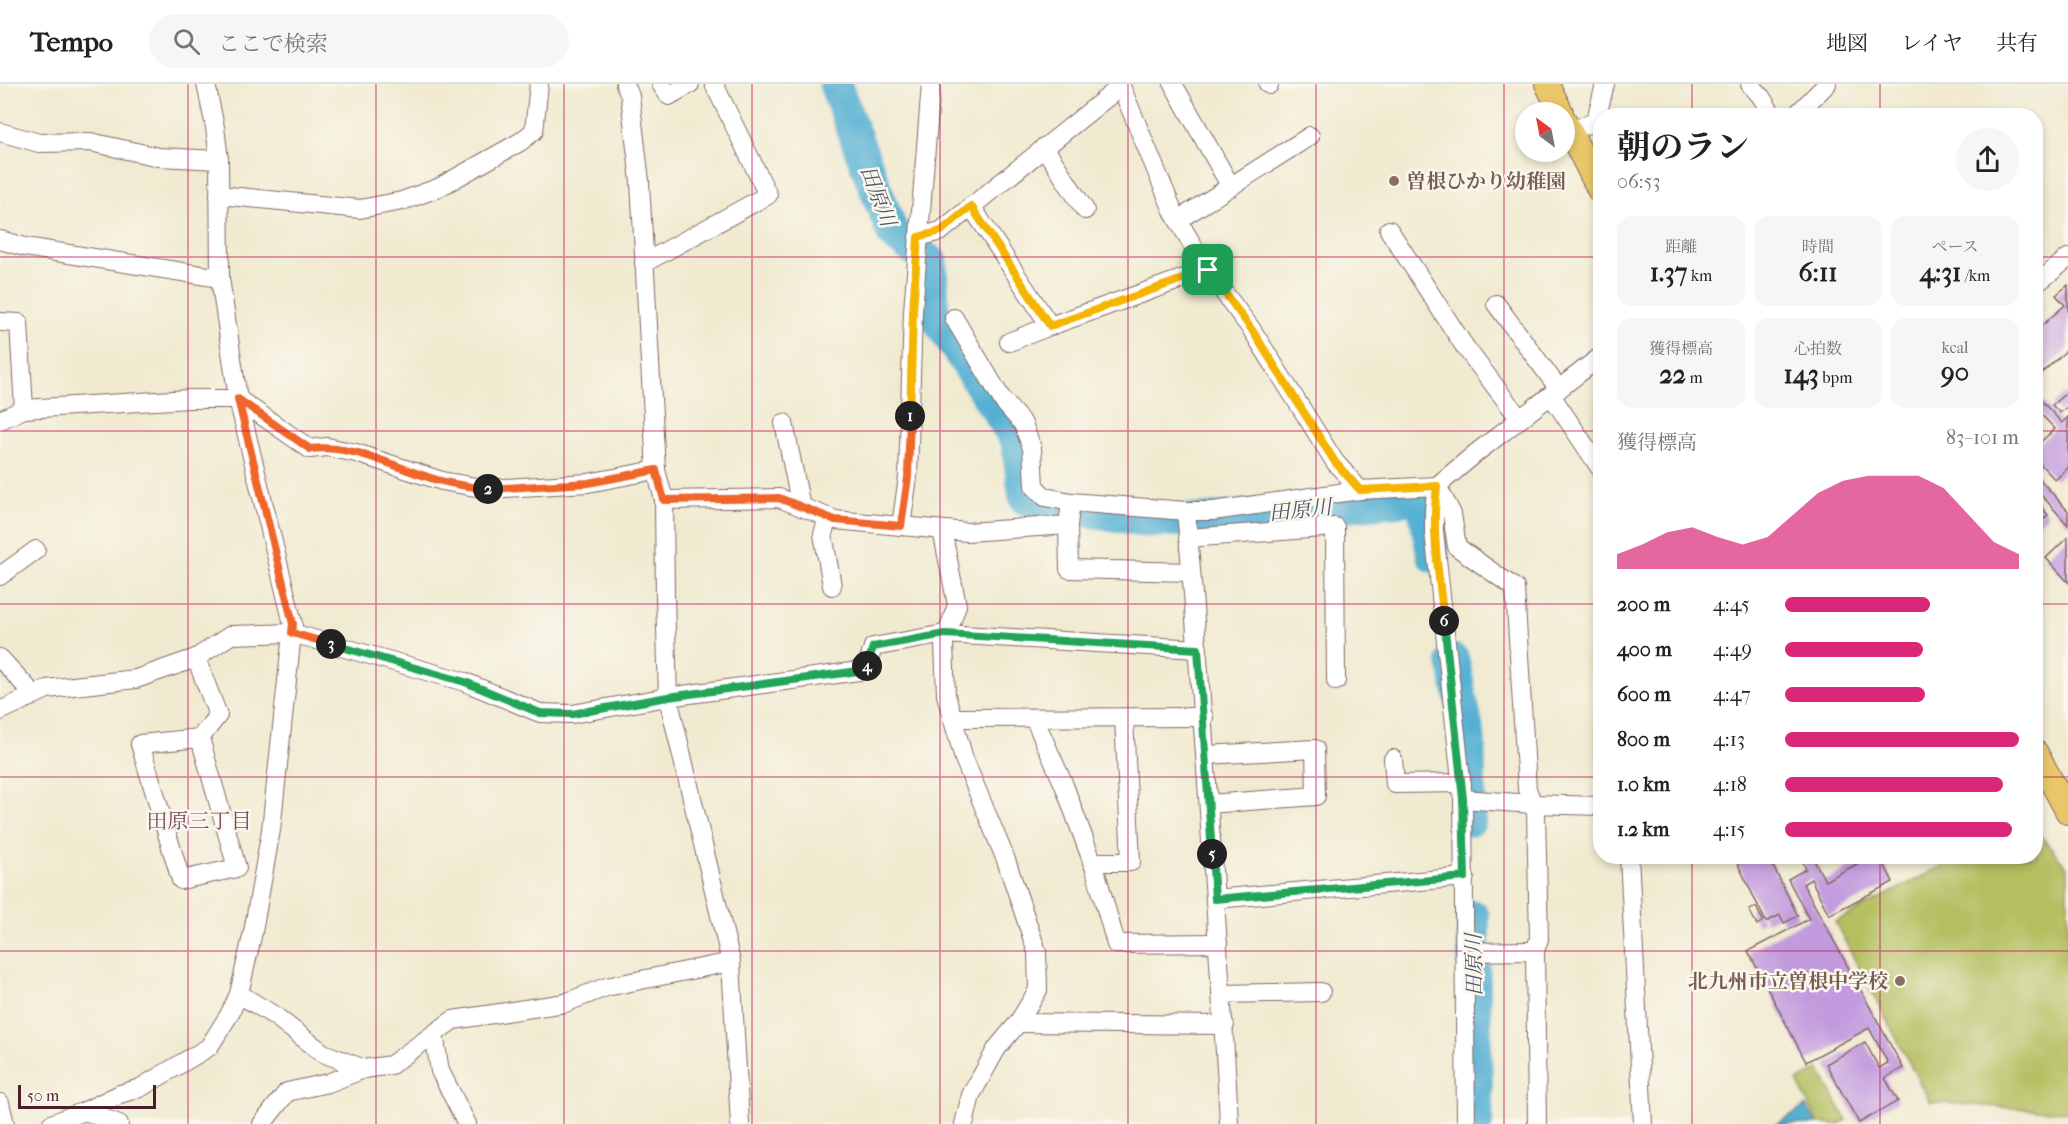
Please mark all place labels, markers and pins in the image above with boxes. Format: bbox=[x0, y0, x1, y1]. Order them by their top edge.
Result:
place label: 曽根ひかり幼稚園 bbox=[1406, 170, 1566, 193]
marker: 曽根ひかり幼稚園 bbox=[1387, 174, 1401, 188]
pin bbox=[1182, 244, 1233, 295]
pin: 1 bbox=[895, 401, 925, 431]
pin: 2 bbox=[473, 474, 503, 504]
pin: 6 bbox=[1429, 606, 1459, 636]
pin: 3 bbox=[316, 629, 346, 659]
pin: 4 bbox=[852, 651, 882, 681]
pin: 5 bbox=[1197, 839, 1227, 869]
place label: 北九州市立曽根中学校 bbox=[1688, 970, 1888, 993]
marker: 北九州市立曽根中学校 bbox=[1893, 974, 1907, 988]

